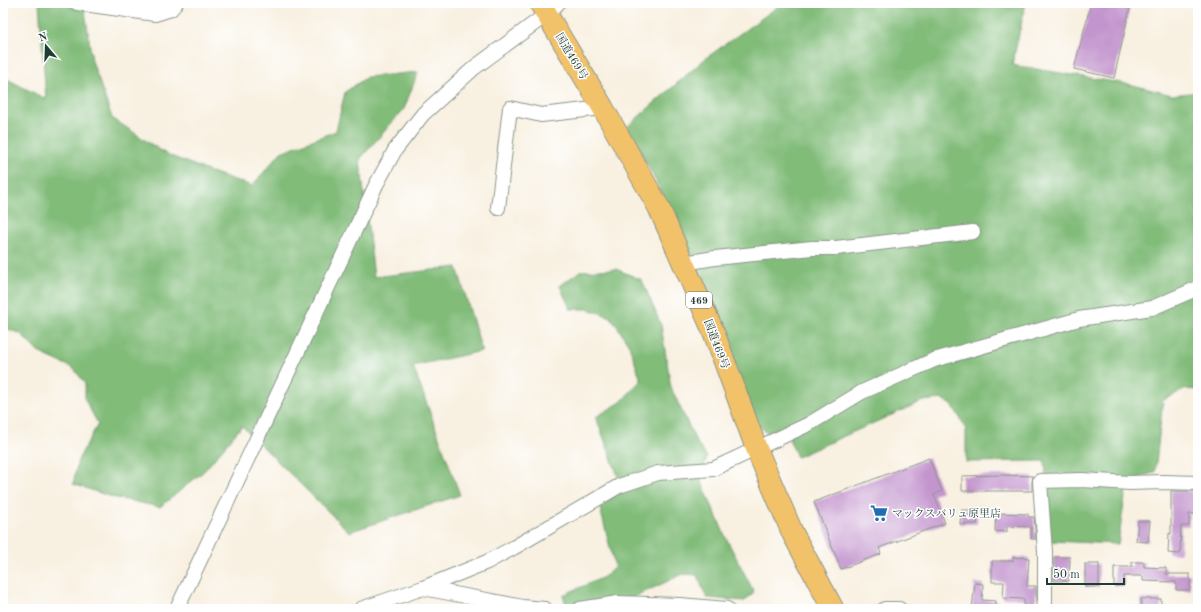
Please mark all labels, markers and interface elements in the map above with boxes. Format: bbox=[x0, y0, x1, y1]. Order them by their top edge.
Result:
north arrow bbox=[26, 26, 66, 66]
text: N bbox=[37, 31, 50, 45]
street label: 国道469号 bbox=[553, 31, 591, 82]
road number: 469 bbox=[686, 292, 712, 308]
street label: 国道469号 bbox=[701, 318, 732, 371]
supermarket icon: マックスバリュ原里店 bbox=[869, 503, 889, 523]
place label: マックスバリュ原里店 bbox=[892, 507, 1001, 520]
scale bar bbox=[1047, 560, 1124, 586]
text: 50 m bbox=[1053, 568, 1080, 581]

